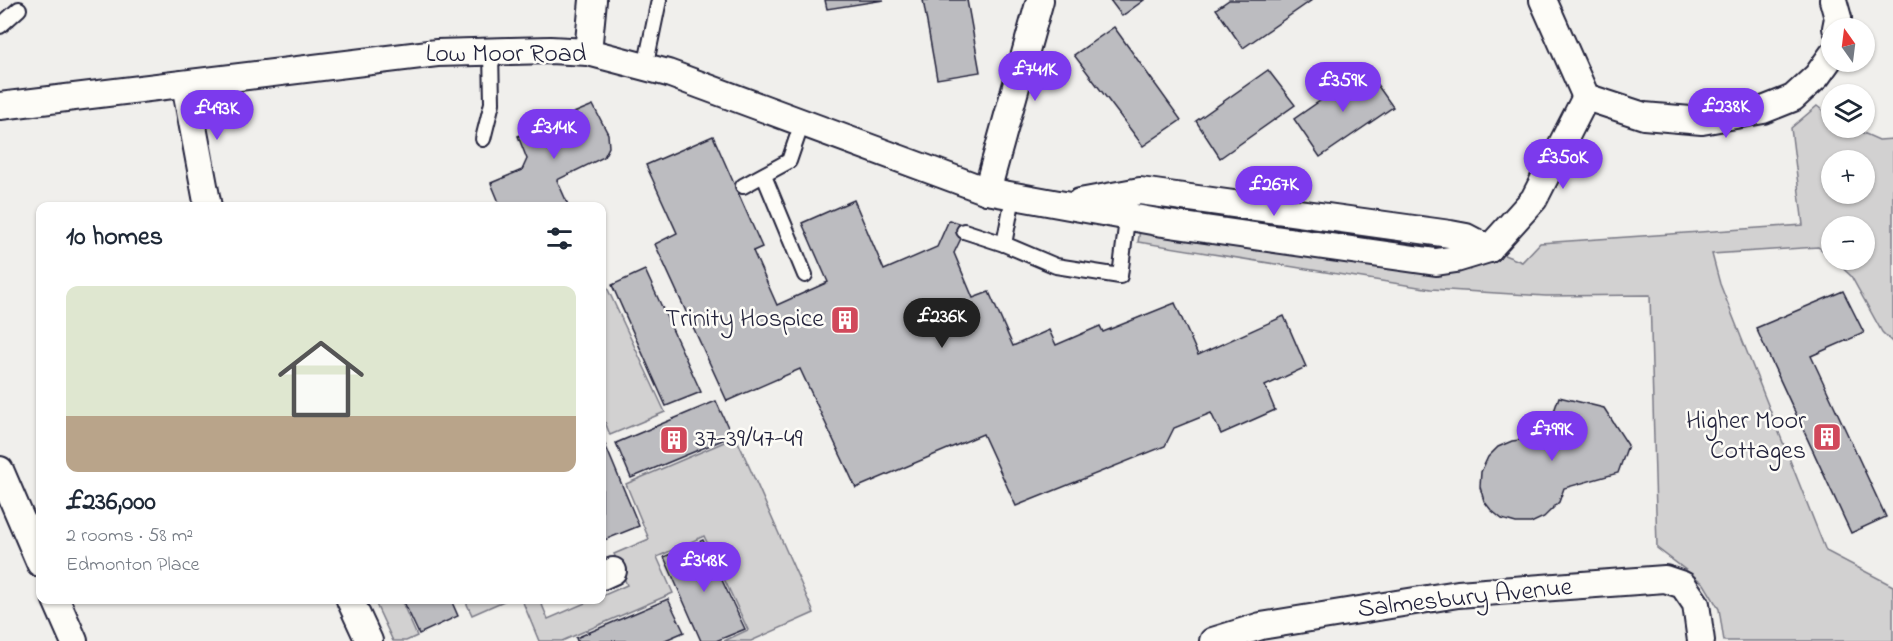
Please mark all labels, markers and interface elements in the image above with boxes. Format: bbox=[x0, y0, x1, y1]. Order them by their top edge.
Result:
north arrow bbox=[1821, 18, 1875, 72]
map controls bbox=[1821, 18, 1875, 270]
street label: Low Moor Road bbox=[426, 36, 587, 74]
pin: £741K bbox=[993, 51, 1077, 102]
text: £741K bbox=[1012, 56, 1058, 85]
pin: £359K bbox=[1301, 62, 1385, 113]
text: £359K bbox=[1319, 67, 1367, 96]
button: layers bbox=[1821, 84, 1875, 138]
pin: £238K bbox=[1684, 88, 1768, 139]
pin: £493K bbox=[175, 90, 259, 141]
text: £238K bbox=[1702, 93, 1750, 122]
text: £493K bbox=[195, 95, 239, 124]
pin: £314K bbox=[512, 109, 596, 160]
text: £314K bbox=[531, 114, 577, 143]
pin: £350K bbox=[1521, 139, 1605, 190]
text: £350K bbox=[1538, 144, 1588, 173]
button: + bbox=[1821, 150, 1875, 204]
pin: £267K bbox=[1232, 166, 1316, 217]
text: £267K bbox=[1249, 171, 1299, 200]
button: − bbox=[1821, 216, 1875, 270]
text: 10 homes bbox=[66, 219, 163, 257]
icon: filters bbox=[543, 222, 576, 255]
pin: £236K bbox=[900, 298, 984, 349]
place label: Trinity Hospice bbox=[665, 301, 824, 339]
text: £236K bbox=[917, 303, 967, 332]
building icon: Trinity Hospice bbox=[829, 304, 861, 336]
icon: home bbox=[267, 325, 375, 433]
place label: Higher Moor Cottages bbox=[1686, 403, 1807, 471]
pin: £799K bbox=[1510, 411, 1594, 462]
text: £799K bbox=[1531, 416, 1573, 445]
place label: 37-39/47-49 bbox=[695, 421, 803, 459]
building icon: Higher Moor Cottages bbox=[1811, 421, 1843, 453]
building icon: 37-39/47-49 bbox=[658, 424, 690, 456]
text: £236,000 bbox=[66, 484, 156, 522]
text: 2 rooms · 58 m² bbox=[66, 522, 193, 551]
pin: £348K bbox=[662, 542, 746, 593]
text: £348K bbox=[681, 547, 727, 576]
text: Edmonton Place bbox=[66, 551, 200, 580]
street label: Salmesbury Avenue bbox=[1356, 569, 1574, 629]

